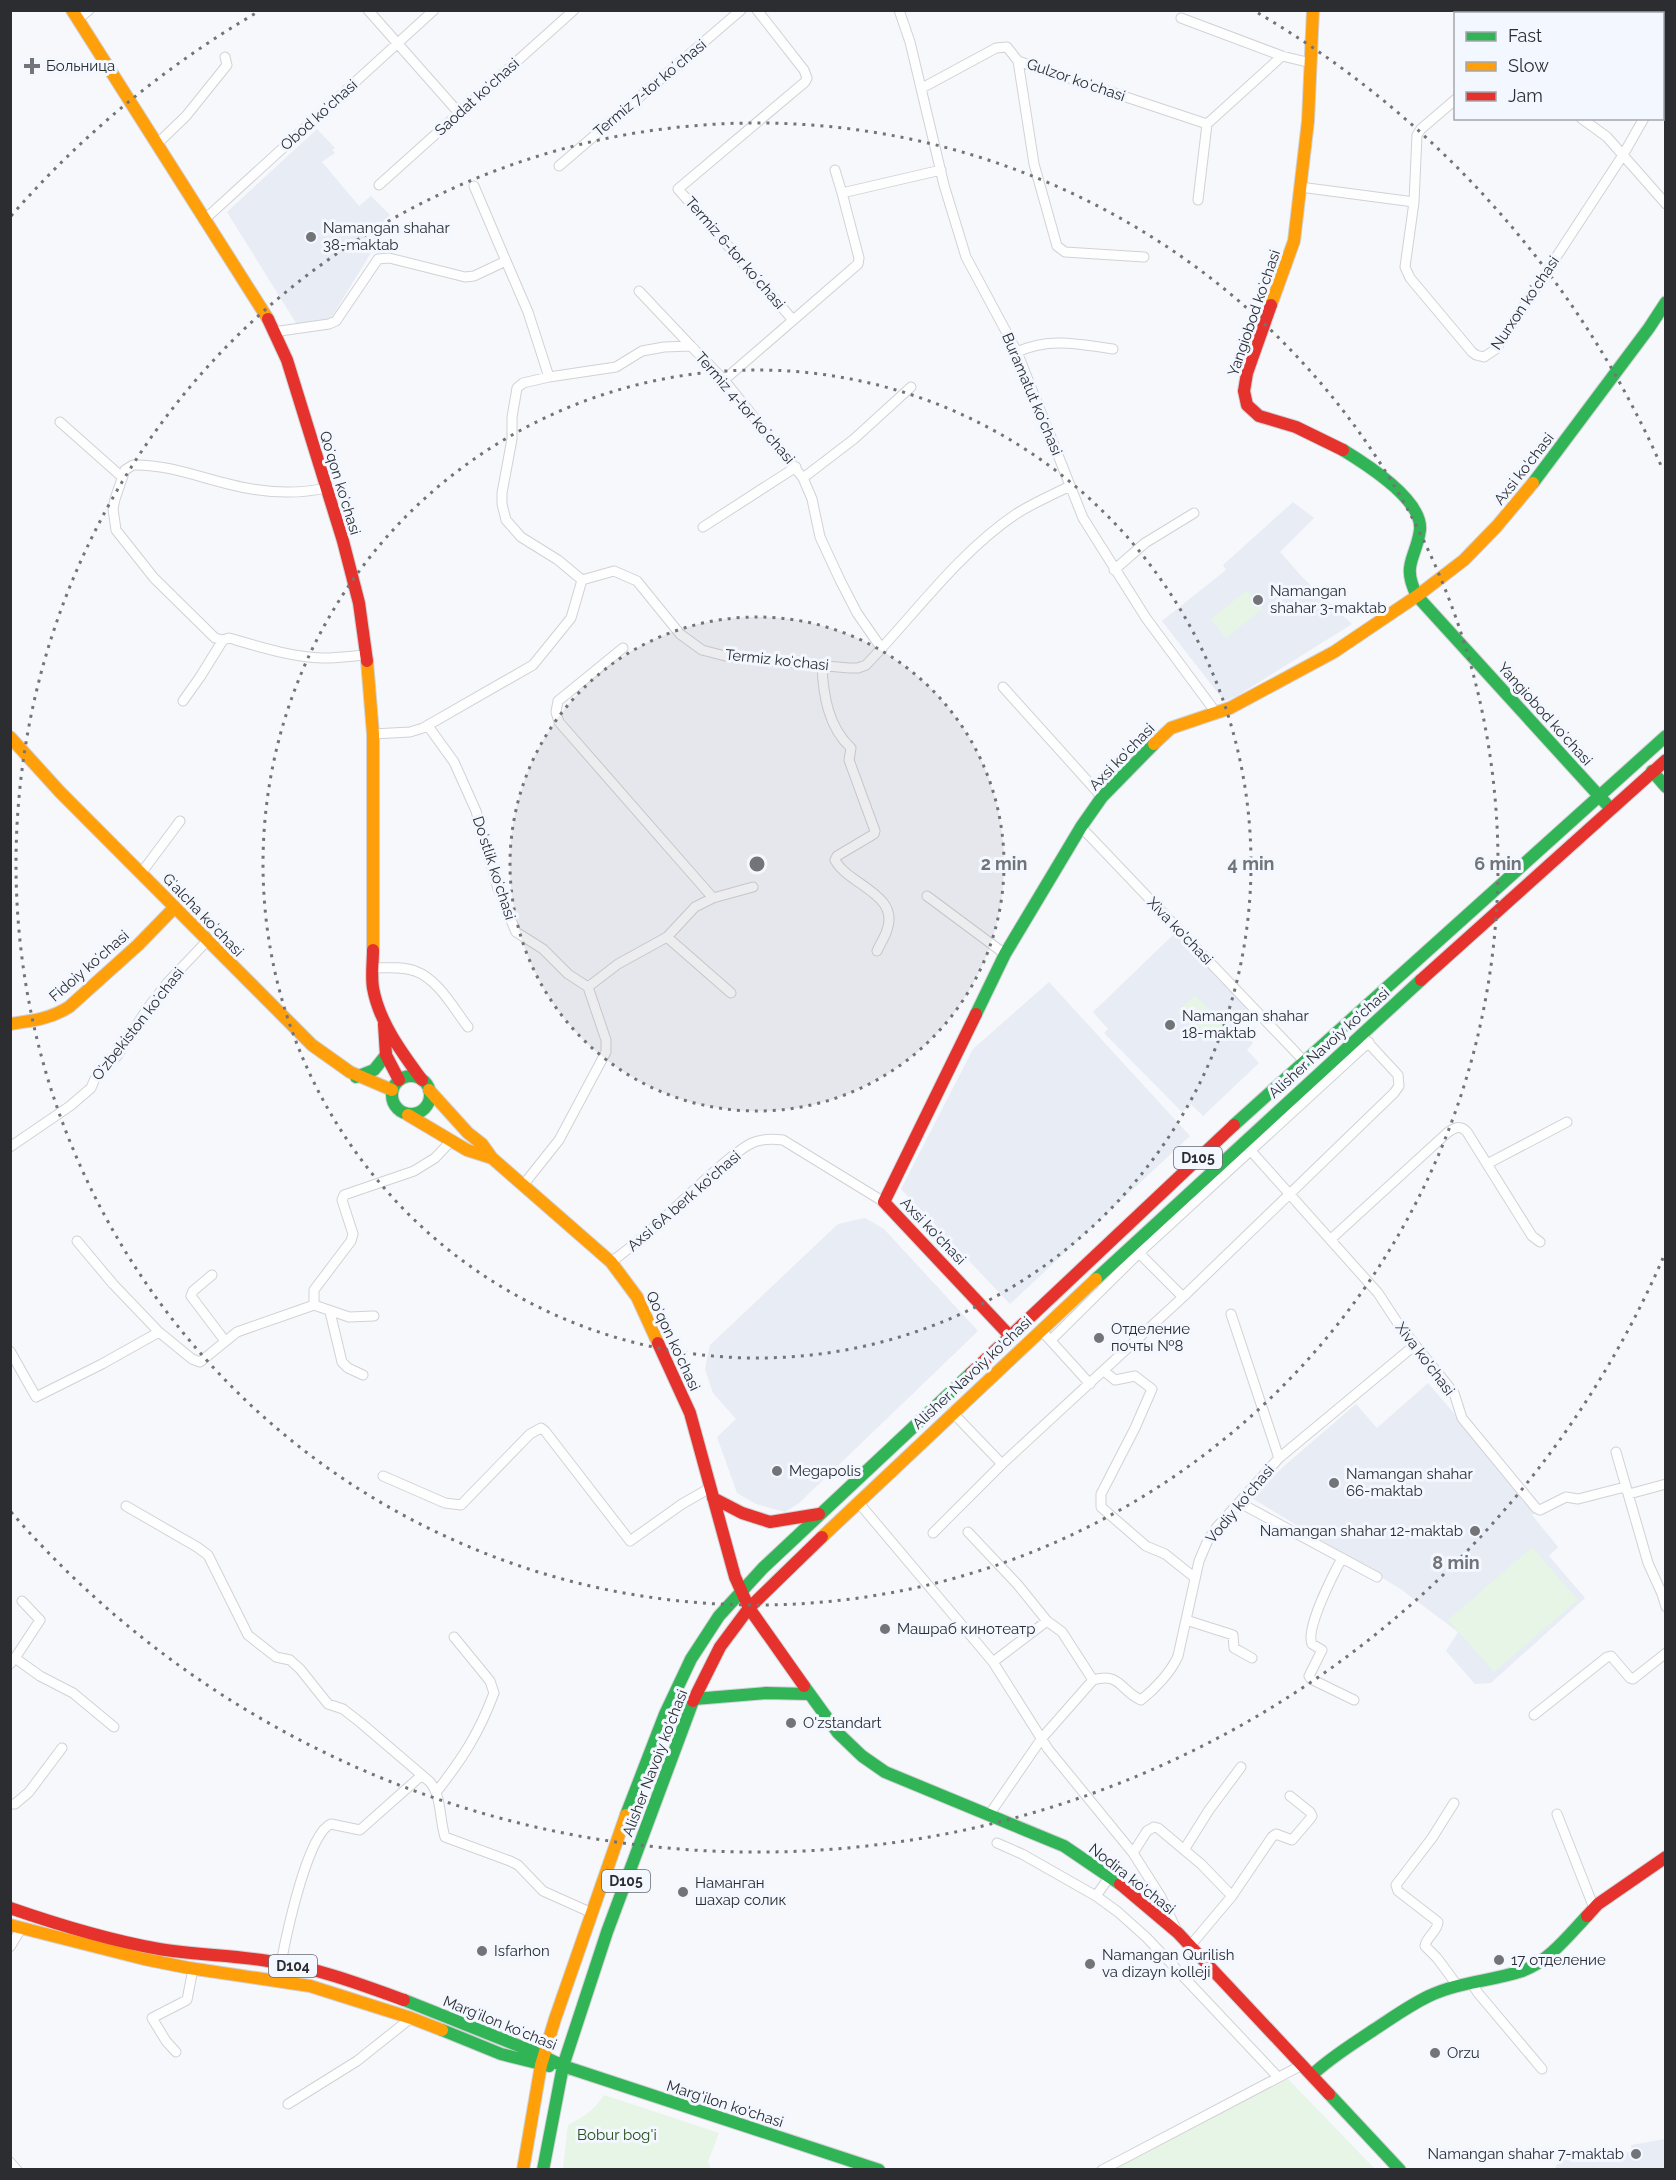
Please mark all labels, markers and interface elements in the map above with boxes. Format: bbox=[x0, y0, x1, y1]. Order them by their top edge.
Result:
legend bbox=[1454, 12, 1664, 120]
text: Fast bbox=[1508, 25, 1542, 46]
street label: Termiz 7-tor koʼchasi bbox=[590, 36, 710, 140]
street label: Saodat koʻchasi bbox=[431, 55, 523, 139]
street label: Gulzor koʻchasi bbox=[1024, 55, 1128, 105]
text: Slow bbox=[1508, 55, 1549, 76]
marker: Больница bbox=[23, 57, 41, 75]
place label: Больница bbox=[46, 57, 115, 75]
street label: Obod koʻchasi bbox=[277, 76, 361, 154]
text: Jam bbox=[1508, 85, 1543, 106]
street label: Termiz 6-tor koʼchasi bbox=[681, 193, 789, 313]
place label: Namangan shahar 38-maktab bbox=[323, 219, 450, 254]
marker: Namangan shahar 38-maktab bbox=[304, 230, 318, 244]
street label: Yangiobod koʻchasi bbox=[1224, 247, 1284, 379]
street label: Nurxon koʻchasi bbox=[1487, 253, 1563, 353]
street label: Buramatut koʻchasi bbox=[998, 330, 1066, 458]
street label: Termiz 4-tor koʼchasi bbox=[692, 348, 798, 468]
street label: Qoʻqon koʻchasi bbox=[316, 429, 364, 537]
street label: Axsi ko'chasi bbox=[1490, 429, 1558, 509]
place label: Namangan shahar 3-maktab bbox=[1270, 582, 1387, 617]
marker: Namangan shahar 3-maktab bbox=[1251, 593, 1265, 607]
street label: Termiz koʻchasi bbox=[724, 646, 830, 674]
street label: Yangiobod koʻchasi bbox=[1494, 659, 1596, 769]
street label: Axsi ko'chasi bbox=[1086, 720, 1158, 794]
street label: Doʻstlik koʻchasi bbox=[469, 814, 519, 922]
text: 2 min bbox=[981, 853, 1027, 874]
text: 4 min bbox=[1228, 853, 1274, 874]
text: 6 min bbox=[1474, 853, 1522, 874]
centre of rings bbox=[747, 854, 767, 874]
street label: Gʻalcha koʻchasi bbox=[159, 870, 247, 960]
street label: Xiva ko'chasi bbox=[1143, 893, 1217, 969]
street label: Fidoiy koʻchasi bbox=[45, 927, 133, 1005]
street label: Oʻzbekiston koʻchasi bbox=[88, 964, 188, 1084]
street label: Alisher Navoiy ko'chasi bbox=[1265, 984, 1393, 1102]
place label: Namangan shahar 18-maktab bbox=[1182, 1007, 1309, 1042]
marker: Namangan shahar 18-maktab bbox=[1163, 1018, 1177, 1032]
street label: Axsi 6А berk ko'chasi bbox=[624, 1147, 744, 1255]
road number: D105 bbox=[1174, 1147, 1222, 1169]
street label: Axsi ko'chasi bbox=[897, 1194, 969, 1268]
street label: Qoʻqon koʻchasi bbox=[642, 1288, 704, 1394]
street label: Alisher Navoiy ko'chasi bbox=[909, 1313, 1035, 1433]
street label: Xiva ko'chasi bbox=[1392, 1319, 1458, 1399]
place label: Отделение почты №8 bbox=[1111, 1320, 1190, 1355]
marker: Отделение почты №8 bbox=[1092, 1331, 1106, 1345]
street label: Vodiy ko'chasi bbox=[1202, 1461, 1278, 1547]
place label: Megapolis bbox=[789, 1462, 861, 1480]
marker: Megapolis bbox=[770, 1464, 784, 1478]
place label: Namangan shahar 66-maktab bbox=[1346, 1465, 1473, 1500]
marker: Namangan shahar 66-maktab bbox=[1327, 1476, 1341, 1490]
place label: Namangan shahar 12-maktab bbox=[1260, 1522, 1463, 1540]
marker: Namangan shahar 12-maktab bbox=[1468, 1524, 1482, 1538]
text: 8 min bbox=[1432, 1552, 1480, 1573]
place label: Машраб кинотеатр bbox=[897, 1620, 1035, 1638]
marker: Машраб кинотеатр bbox=[878, 1622, 892, 1636]
street label: Alisher Navoiy ko'chasi bbox=[619, 1687, 691, 1839]
place label: O'zstandart bbox=[803, 1714, 882, 1732]
marker: O'zstandart bbox=[784, 1716, 798, 1730]
street label: Nodira ko'chasi bbox=[1085, 1840, 1179, 1918]
road number: D105 bbox=[602, 1870, 650, 1892]
place label: Наманган шахар солик bbox=[695, 1874, 786, 1909]
marker: Наманган шахар солик bbox=[676, 1885, 690, 1899]
place label: Isfarhon bbox=[494, 1942, 550, 1960]
marker: Isfarhon bbox=[475, 1944, 489, 1958]
place label: Namangan Qurilish va dizayn kolleji bbox=[1102, 1946, 1234, 1981]
place label: 17 отделение bbox=[1511, 1951, 1606, 1969]
marker: 17 отделение bbox=[1492, 1953, 1506, 1967]
road number: D104 bbox=[269, 1955, 317, 1977]
marker: Namangan Qurilish va dizayn kolleji bbox=[1083, 1957, 1097, 1971]
street label: Margʻilon koʻchasi bbox=[440, 1992, 560, 2054]
place label: Orzu bbox=[1447, 2044, 1480, 2062]
marker: Orzu bbox=[1428, 2046, 1442, 2060]
street label: Marg'ilon ko'chasi bbox=[664, 2077, 786, 2131]
park label: Bobur bog'i bbox=[577, 2126, 657, 2144]
place label: Namangan shahar 7-maktab bbox=[1427, 2145, 1624, 2163]
marker: Namangan shahar 7-maktab bbox=[1629, 2147, 1643, 2161]

